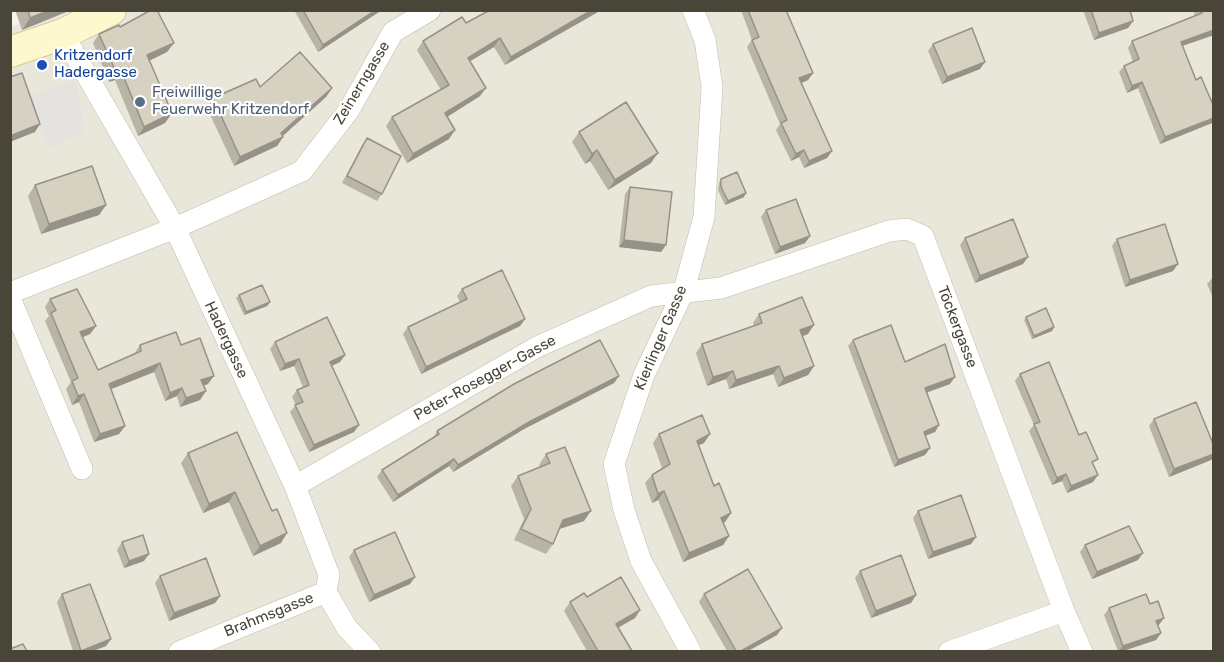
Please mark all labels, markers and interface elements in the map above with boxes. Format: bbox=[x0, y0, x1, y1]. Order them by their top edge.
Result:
street label: Zeinerngasse bbox=[330, 38, 394, 128]
place label: Kritzendorf Hadergasse bbox=[54, 47, 137, 82]
marker: Kritzendorf Hadergasse bbox=[35, 58, 49, 72]
place label: Freiwillige Feuerwehr Kritzendorf bbox=[152, 84, 309, 119]
marker: Freiwillige Feuerwehr Kritzendorf bbox=[133, 95, 147, 109]
street label: Kierlinger Gasse bbox=[631, 283, 691, 393]
street label: Töckergasse bbox=[933, 283, 981, 371]
street label: Hadergasse bbox=[200, 299, 252, 381]
street label: Peter-Rosegger-Gasse bbox=[411, 331, 559, 425]
street label: Brahmsgasse bbox=[222, 589, 316, 641]

